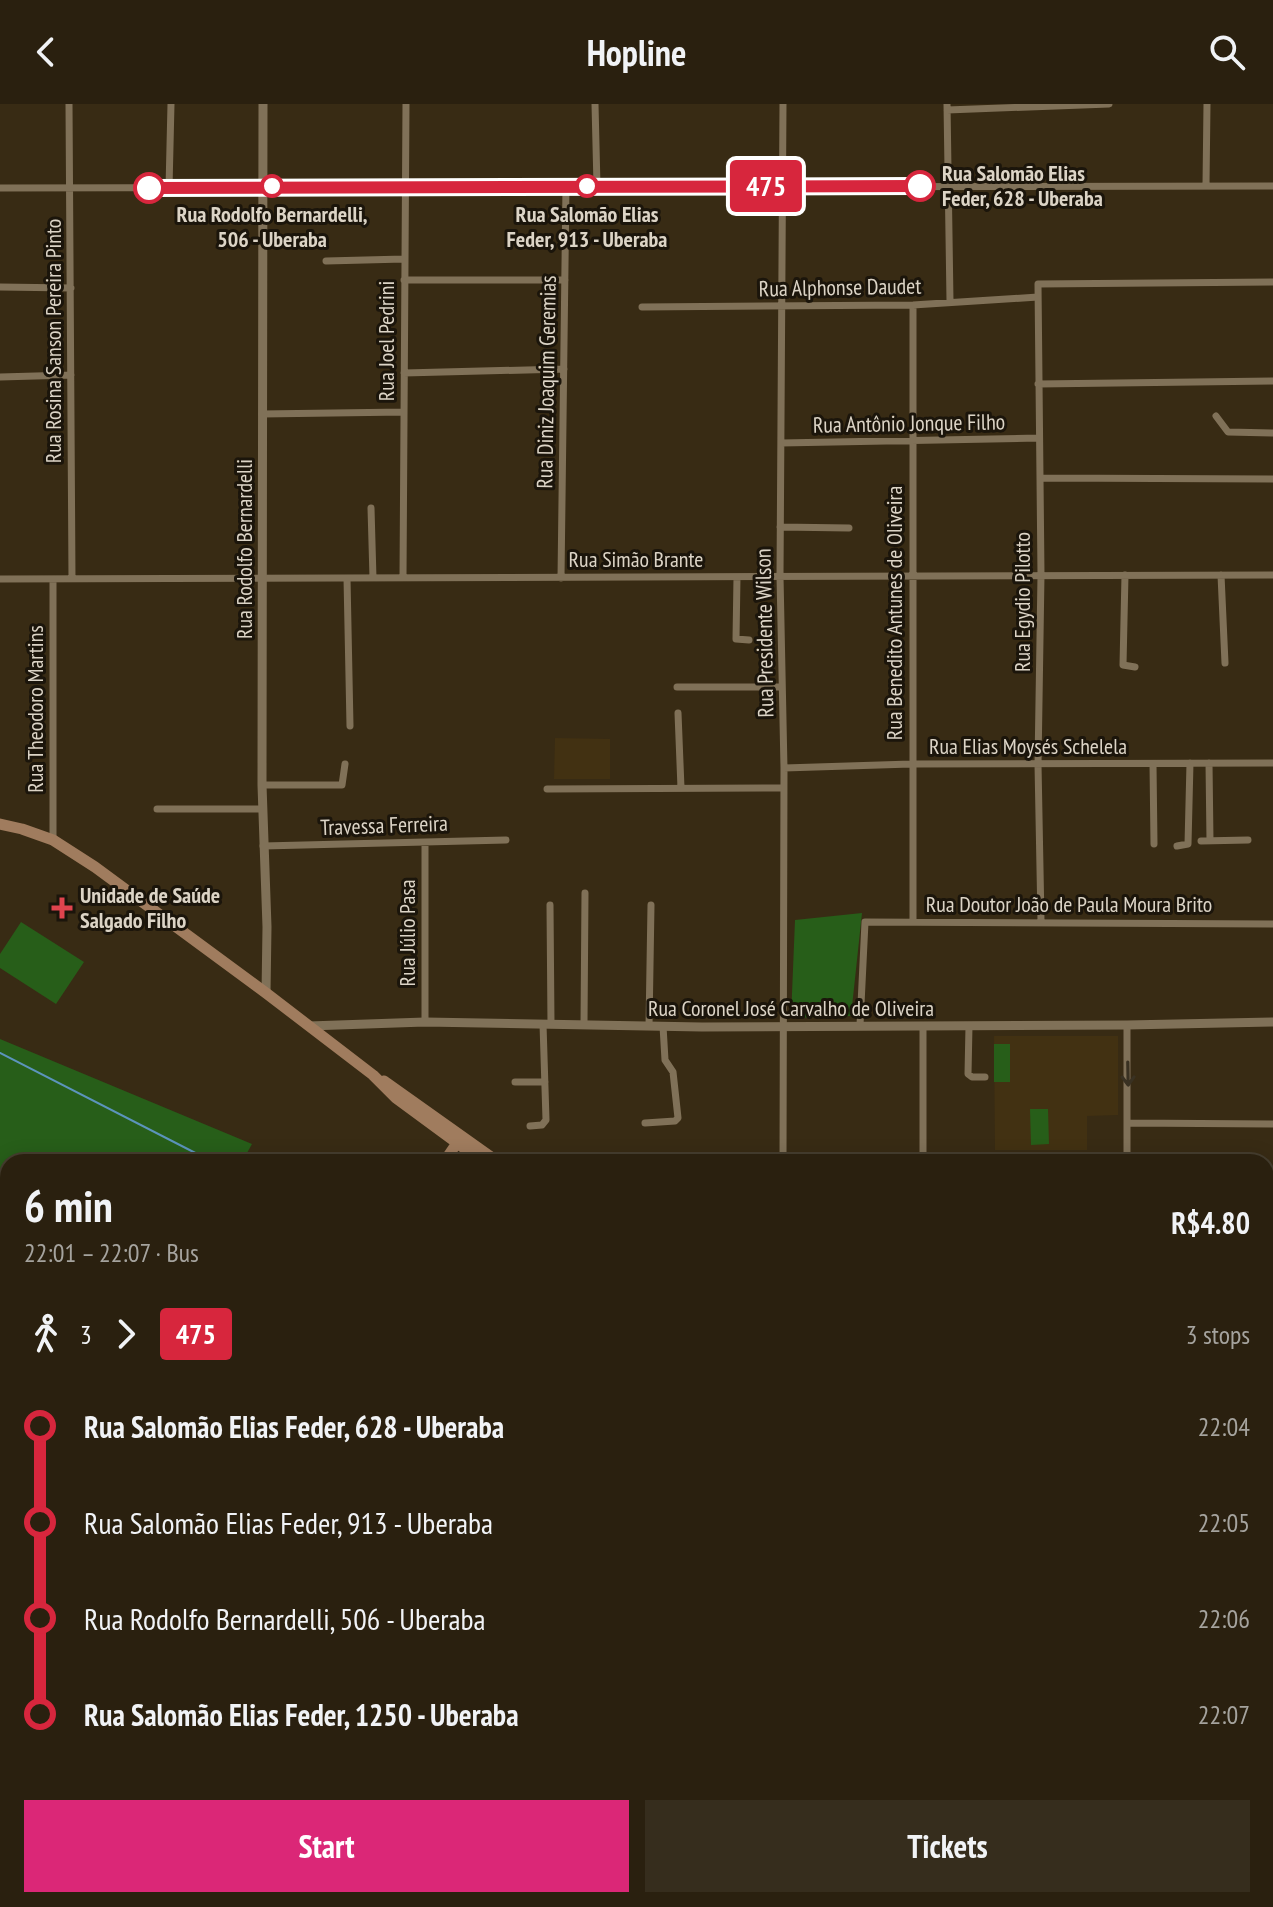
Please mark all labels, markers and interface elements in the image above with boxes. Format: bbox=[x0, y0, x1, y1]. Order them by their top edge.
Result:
text: Hopline bbox=[587, 29, 686, 76]
icon: back bbox=[24, 30, 68, 74]
icon: search bbox=[1205, 30, 1249, 74]
place label: Rua Salomão Elias Feder, 628 - Uberaba bbox=[942, 159, 1103, 212]
line badge: 475 bbox=[720, 160, 812, 212]
text: 475 bbox=[746, 167, 786, 204]
marker: Rua Salomão Elias Feder, 628 - Uberaba bbox=[905, 171, 935, 201]
unlabelled marker bbox=[134, 173, 164, 203]
marker: Rua Rodolfo Bernardelli, 506 - Uberaba bbox=[261, 175, 283, 197]
marker: Rua Salomão Elias Feder, 913 - Uberaba bbox=[576, 175, 598, 197]
place label: Rua Rodolfo Bernardelli, 506 - Uberaba bbox=[176, 200, 368, 253]
place label: Rua Salomão Elias Feder, 913 - Uberaba bbox=[507, 200, 667, 253]
street label: Rua Rosina Sanson Pereira Pinto bbox=[39, 219, 67, 463]
street label: Rua Alphonse Daudet bbox=[758, 272, 922, 302]
street label: Rua Diniz Joaquim Geremias bbox=[530, 275, 562, 489]
street label: Rua Joel Pedrini bbox=[372, 281, 400, 401]
street label: Rua Antônio Jonque Filho bbox=[813, 407, 1005, 439]
street label: Rua Rodolfo Bernardelli bbox=[230, 459, 258, 639]
street label: Rua Benedito Antunes de Oliveira bbox=[880, 486, 908, 740]
street label: Rua Egydio Pilotto bbox=[1008, 532, 1036, 672]
street label: Rua Simão Brante bbox=[569, 545, 703, 573]
street label: Rua Presidente Wilson bbox=[749, 548, 779, 718]
street label: Rua Theodoro Martins bbox=[21, 625, 49, 793]
street label: Rua Elias Moysés Schelela bbox=[929, 732, 1127, 760]
street label: Travessa Ferreira bbox=[320, 809, 448, 841]
street label: Rua Júlio Pasa bbox=[393, 880, 421, 986]
place label: Unidade de Saúde Salgado Filho bbox=[80, 881, 220, 934]
street label: Rua Doutor João de Paula Moura Brito bbox=[926, 890, 1212, 918]
marker: Unidade de Saúde Salgado Filho bbox=[51, 897, 73, 919]
street label: Rua Coronel José Carvalho de Oliveira bbox=[648, 994, 934, 1022]
one-way arrow bbox=[1120, 1060, 1136, 1087]
text: 6 min bbox=[24, 1177, 113, 1234]
text: R$4.80 bbox=[1171, 1203, 1250, 1242]
text: 22:01 – 22:07 · Bus bbox=[24, 1236, 199, 1269]
icon: walk bbox=[24, 1312, 68, 1356]
icon: forward bbox=[104, 1312, 148, 1356]
text: 475 bbox=[176, 1315, 216, 1352]
text: 3 bbox=[80, 1318, 92, 1351]
text: 3 stops bbox=[1186, 1318, 1250, 1351]
text: Rua Salomão Elias Feder, 628 - Uberaba bbox=[84, 1407, 504, 1446]
text: 22:04 bbox=[1198, 1410, 1250, 1443]
text: Rua Salomão Elias Feder, 913 - Uberaba bbox=[84, 1503, 493, 1542]
text: 22:05 bbox=[1198, 1506, 1250, 1539]
text: Rua Rodolfo Bernardelli, 506 - Uberaba bbox=[84, 1599, 486, 1638]
text: 22:06 bbox=[1198, 1602, 1250, 1635]
text: Rua Salomão Elias Feder, 1250 - Uberaba bbox=[84, 1695, 519, 1734]
text: 22:07 bbox=[1198, 1698, 1250, 1731]
button: Start bbox=[24, 1800, 629, 1892]
button: Tickets bbox=[645, 1800, 1250, 1892]

